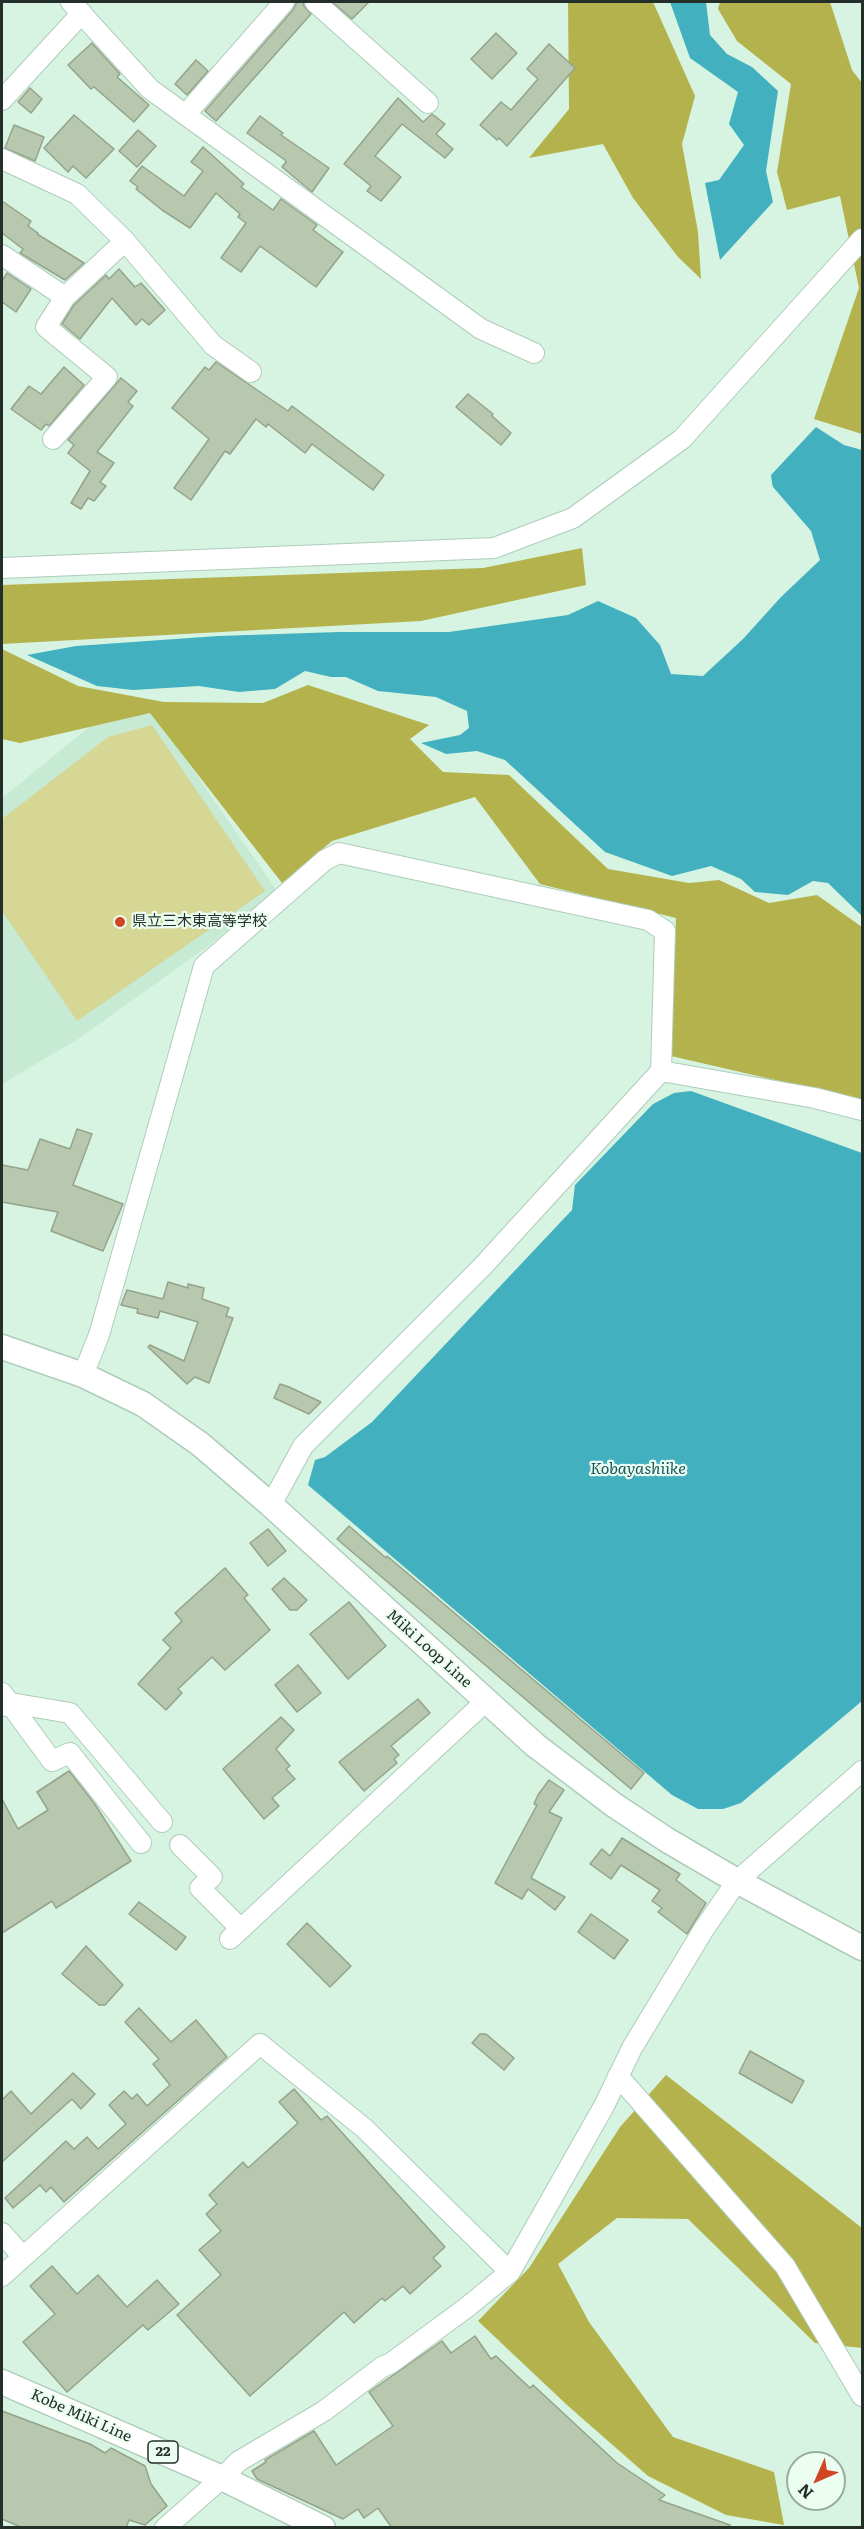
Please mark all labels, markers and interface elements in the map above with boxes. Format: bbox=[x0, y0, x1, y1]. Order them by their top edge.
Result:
place label: 県立三木東高等学校 bbox=[132, 913, 267, 931]
marker: 県立三木東高等学校 bbox=[113, 915, 127, 929]
water label: Kobayashiike bbox=[590, 1459, 686, 1479]
street label: Miki Loop Line bbox=[383, 1606, 475, 1692]
street label: Kobe Miki Line bbox=[28, 2386, 134, 2446]
road number: 22 bbox=[148, 2441, 178, 2463]
north arrow bbox=[786, 2451, 846, 2511]
text: N bbox=[791, 2479, 818, 2506]

